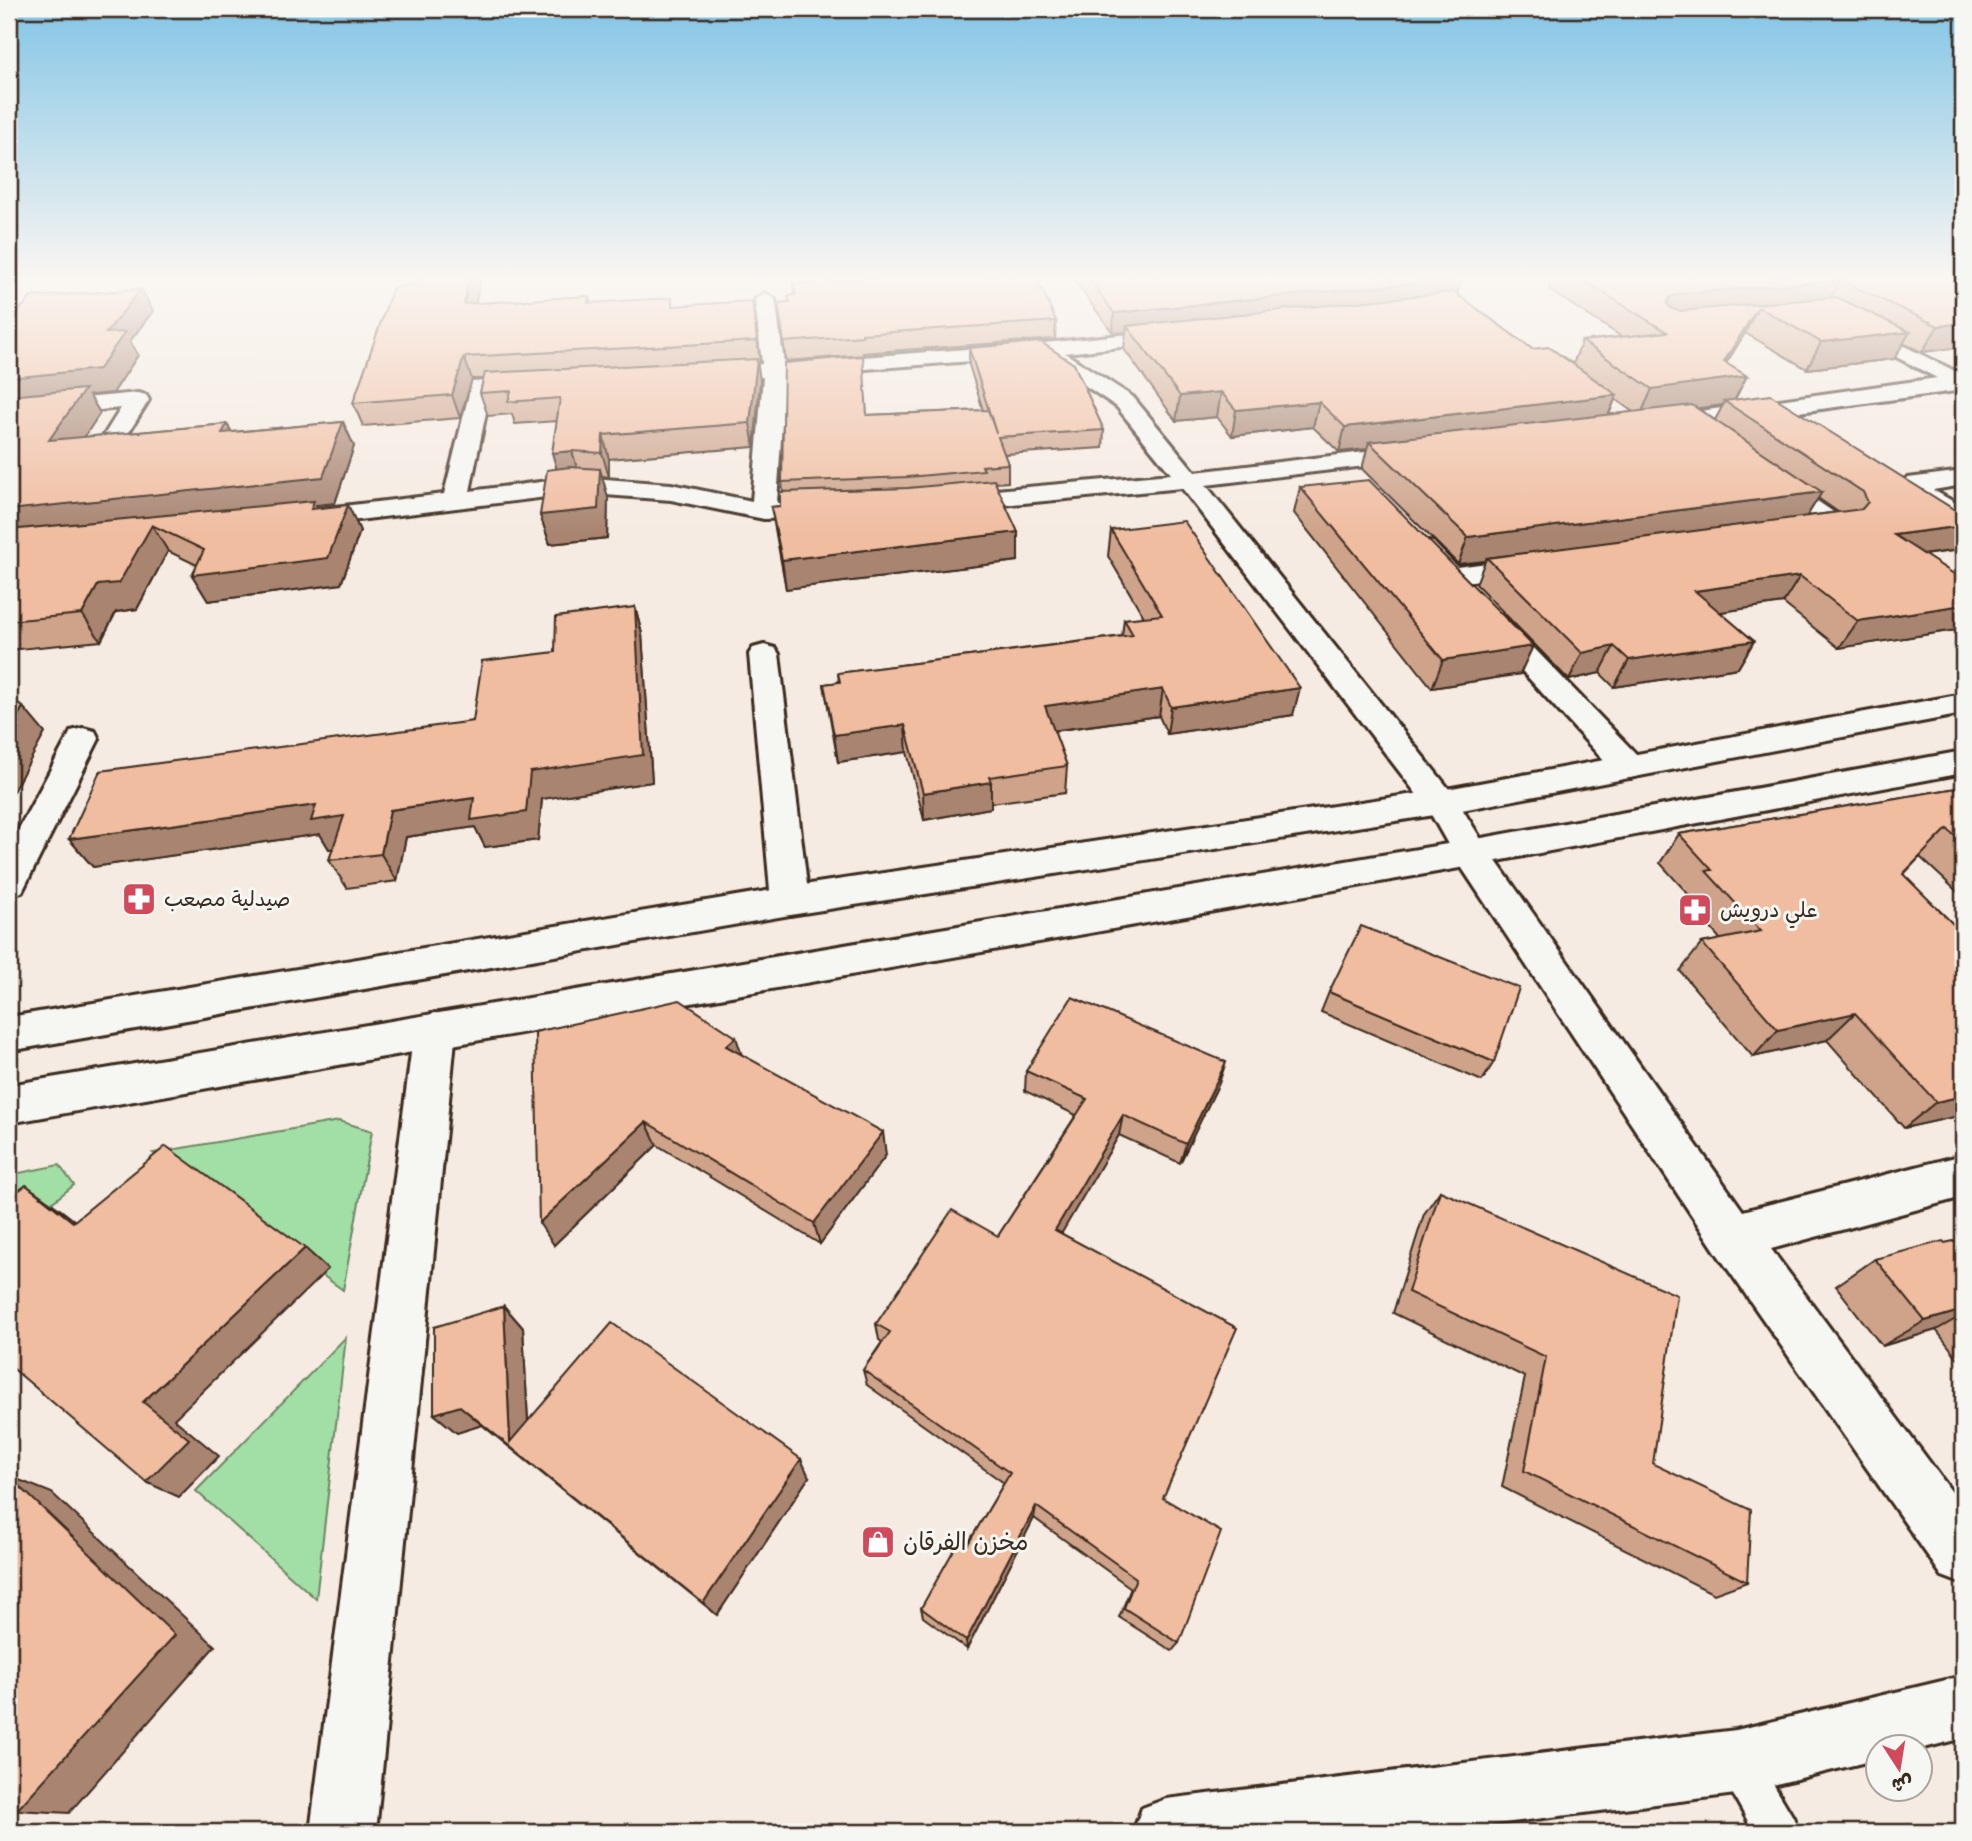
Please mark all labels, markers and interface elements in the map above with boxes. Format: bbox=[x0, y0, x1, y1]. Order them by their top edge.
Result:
pharmacy icon: صيدلية مصعب bbox=[120, 880, 158, 918]
place label: صيدلية مصعب bbox=[164, 887, 290, 912]
pharmacy icon: علي درويش bbox=[1676, 891, 1714, 929]
place label: علي درويش bbox=[1720, 898, 1818, 929]
shop icon: مخزن الفرقان bbox=[859, 1523, 897, 1561]
place label: مخزن الفرقان bbox=[903, 1528, 1029, 1557]
north arrow bbox=[1864, 1732, 1934, 1802]
text: ش bbox=[1890, 1770, 1915, 1797]

